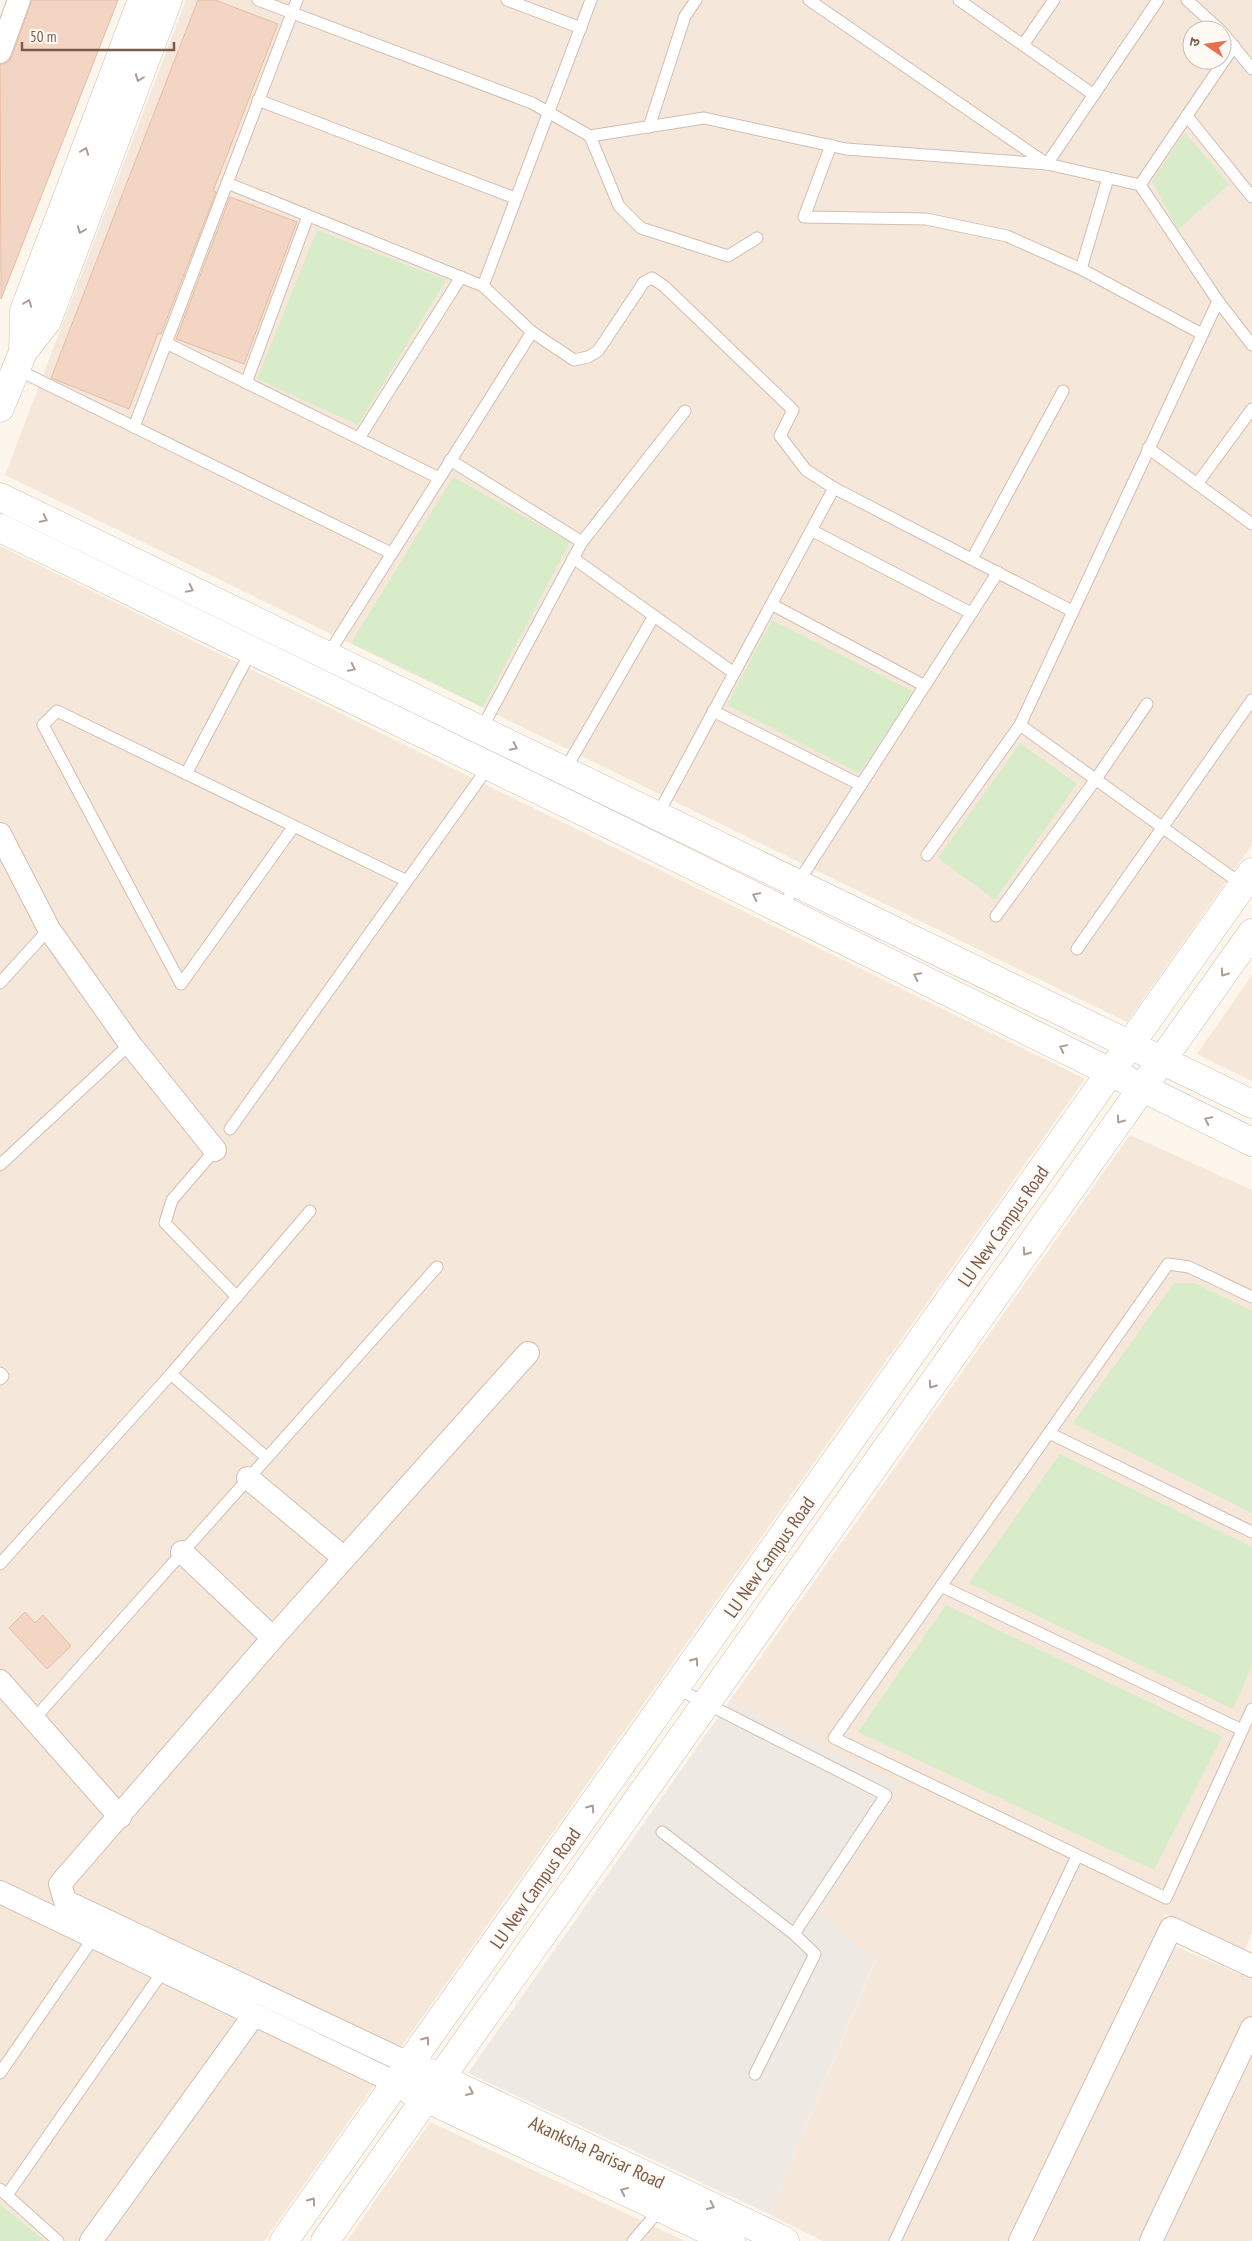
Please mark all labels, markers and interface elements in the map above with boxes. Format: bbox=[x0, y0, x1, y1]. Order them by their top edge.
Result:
scale bar bbox=[22, 20, 175, 52]
north arrow bbox=[1182, 20, 1232, 70]
text: 50 m bbox=[30, 27, 56, 46]
text: उ bbox=[1185, 35, 1204, 48]
one-way arrow bbox=[135, 73, 145, 82]
one-way arrow bbox=[79, 148, 89, 156]
one-way arrow bbox=[77, 225, 87, 234]
one-way arrow bbox=[22, 300, 32, 308]
one-way arrow bbox=[39, 512, 48, 523]
one-way arrow bbox=[185, 583, 194, 594]
one-way arrow bbox=[347, 662, 356, 672]
one-way arrow bbox=[509, 740, 518, 751]
one-way arrow bbox=[752, 892, 761, 902]
one-way arrow bbox=[1221, 967, 1230, 977]
one-way arrow bbox=[913, 972, 922, 982]
one-way arrow bbox=[1059, 1044, 1068, 1054]
one-way arrow bbox=[1117, 1114, 1126, 1124]
one-way arrow bbox=[1205, 1116, 1214, 1126]
street label: LU New Campus Road bbox=[952, 1161, 1054, 1291]
one-way arrow bbox=[1023, 1247, 1032, 1256]
one-way arrow bbox=[929, 1379, 938, 1389]
street label: LU New Campus Road bbox=[718, 1492, 820, 1622]
one-way arrow bbox=[689, 1657, 698, 1667]
one-way arrow bbox=[585, 1804, 594, 1814]
street label: LU New Campus Road bbox=[484, 1823, 586, 1953]
one-way arrow bbox=[420, 2036, 429, 2046]
one-way arrow bbox=[465, 2086, 474, 2096]
street label: Akanksha Parisar Road bbox=[525, 2110, 669, 2194]
one-way arrow bbox=[620, 2186, 629, 2197]
one-way arrow bbox=[306, 2197, 315, 2207]
one-way arrow bbox=[706, 2200, 715, 2211]

